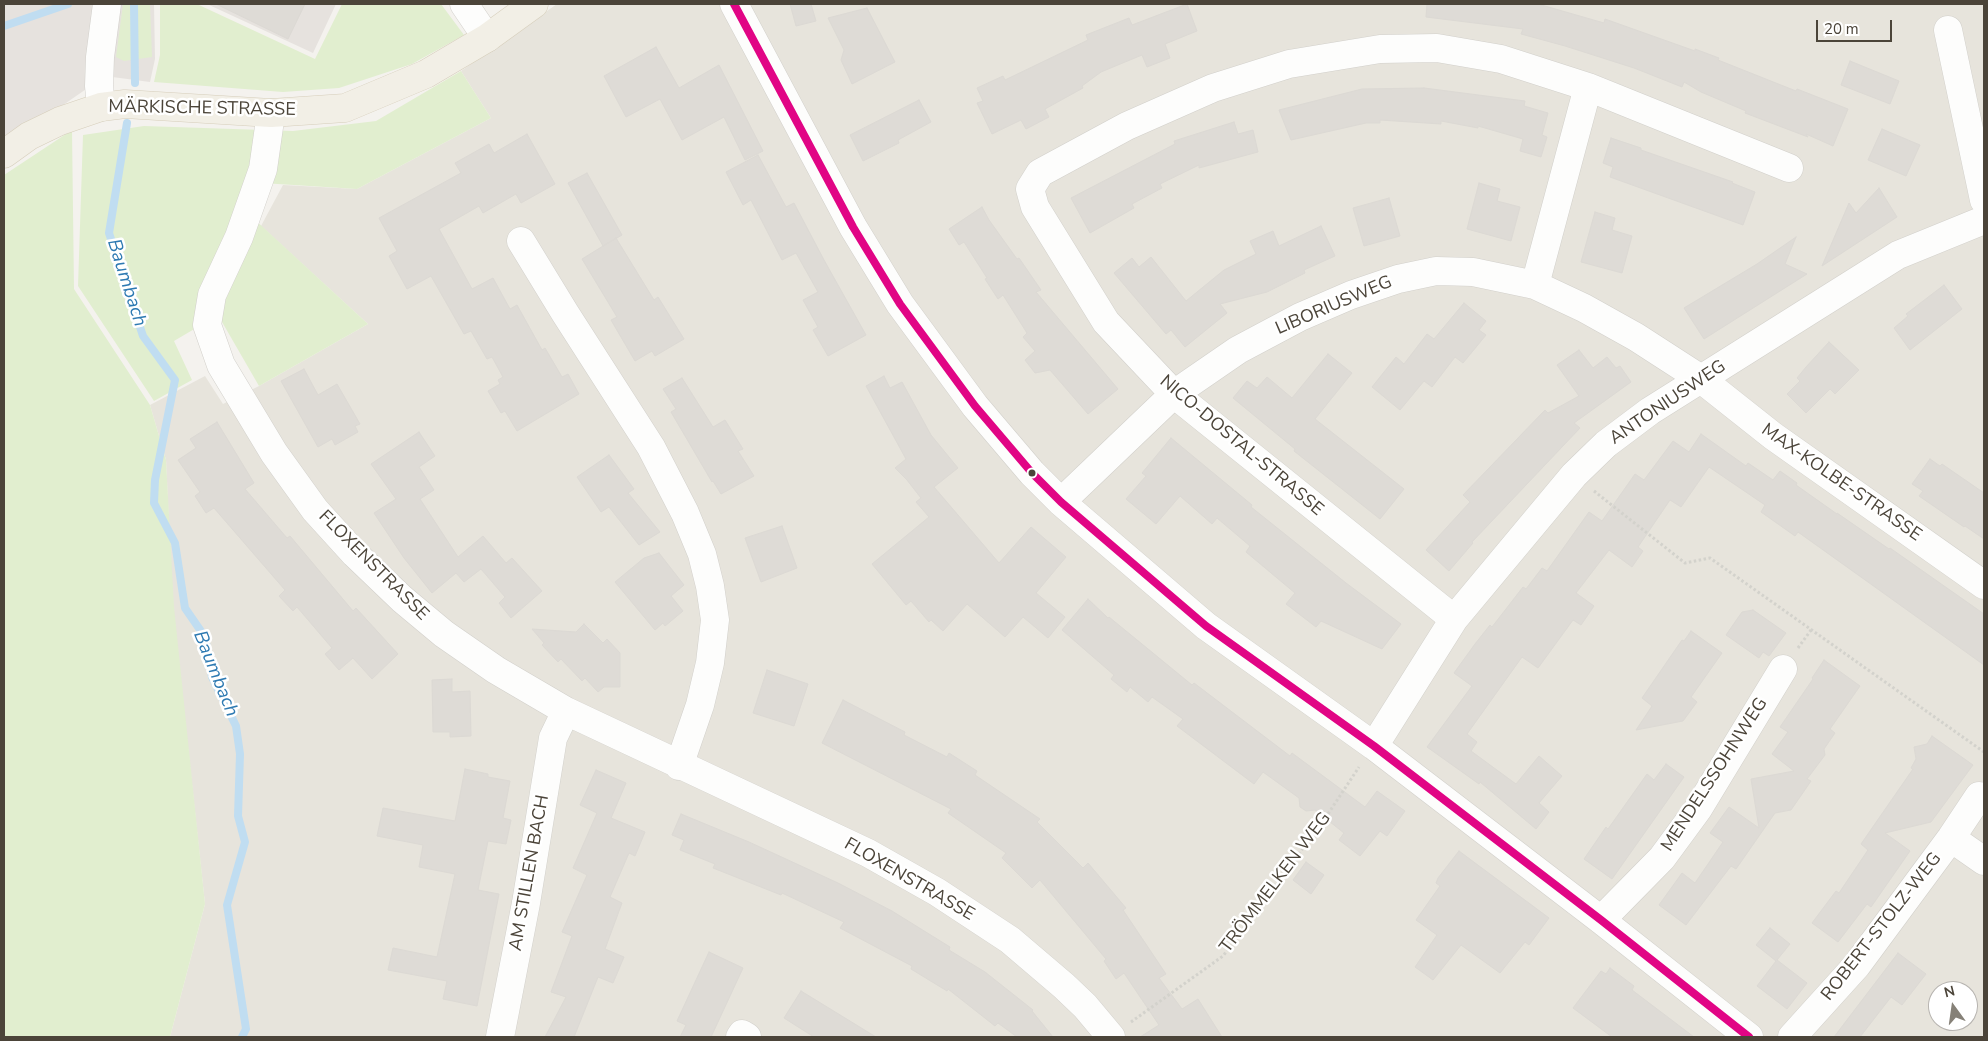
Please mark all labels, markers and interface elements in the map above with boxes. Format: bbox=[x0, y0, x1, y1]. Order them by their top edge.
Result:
scale bar bbox=[1818, 10, 1894, 42]
text: 20 m bbox=[1824, 19, 1859, 39]
street label: MÄRKISCHE STRASSE bbox=[108, 97, 296, 121]
water label: Baumbach bbox=[101, 236, 151, 330]
street label: LIBORIUSWEG bbox=[1273, 272, 1395, 340]
street label: ANTONIUSWEG bbox=[1606, 356, 1730, 450]
street label: NICO-DOSTAL-STRASSE bbox=[1155, 371, 1327, 521]
street label: MAX-KOLBE-STRASSE bbox=[1757, 420, 1925, 546]
unlabelled marker bbox=[1027, 468, 1037, 478]
street label: FLOXENSTRASSE bbox=[313, 506, 433, 626]
water label: Baumbach bbox=[187, 628, 243, 720]
street label: MENDELSSOHNWEG bbox=[1657, 694, 1773, 856]
street label: AM STILLEN BACH bbox=[506, 793, 554, 953]
street label: TRÖMMELKEN WEG bbox=[1216, 808, 1336, 958]
street label: FLOXENSTRASSE bbox=[840, 834, 978, 926]
street label: ROBERT-STOLZ-WEG bbox=[1817, 849, 1947, 1005]
north arrow bbox=[1928, 981, 1978, 1031]
text: N bbox=[1942, 981, 1957, 1002]

